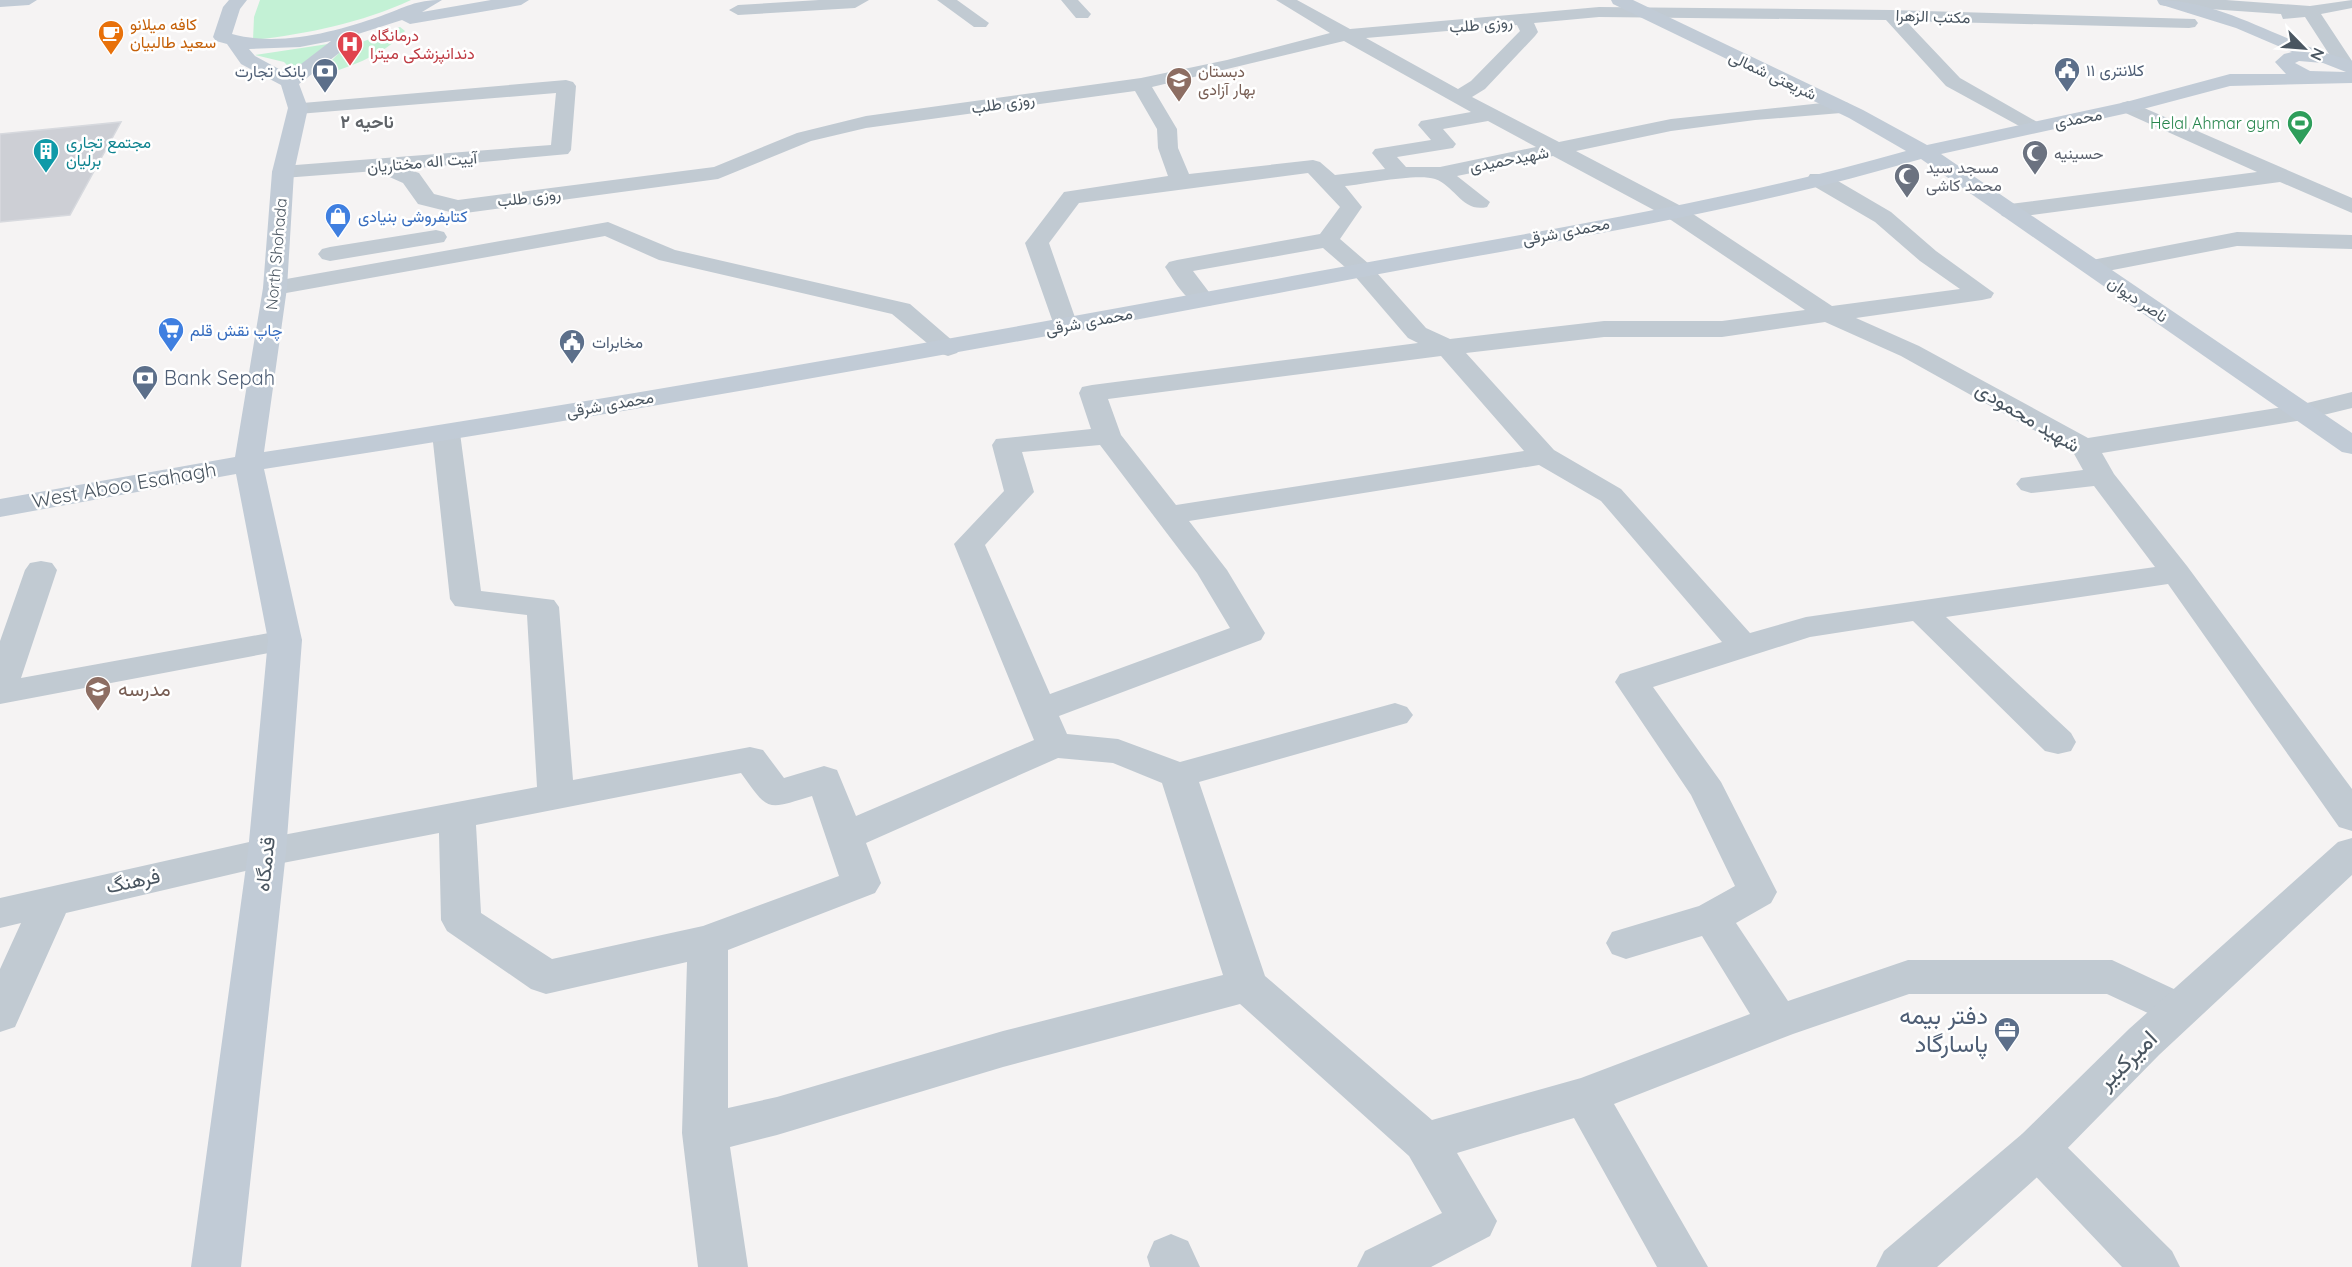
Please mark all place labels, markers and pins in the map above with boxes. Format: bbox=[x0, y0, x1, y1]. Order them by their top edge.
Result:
place label: کافه میلانو سعید طالبیان bbox=[130, 14, 216, 52]
cafe icon: کافه میلانو سعید طالبیان bbox=[96, 18, 126, 56]
place label: درمانگاه دندانپزشکی میترا bbox=[370, 25, 475, 65]
hospital icon: درمانگاه دندانپزشکی میترا bbox=[335, 29, 365, 67]
public building icon: کلانتری ۱۱ bbox=[2052, 55, 2082, 93]
bank icon: بانک تجارت bbox=[310, 56, 340, 94]
place label: کلانتری ۱۱ bbox=[2086, 60, 2144, 81]
place label: بانک تجارت bbox=[235, 61, 306, 82]
place label: دبستان بهار آزادی bbox=[1198, 61, 1255, 100]
school or university icon: دبستان بهار آزادی bbox=[1164, 65, 1194, 103]
sports icon: Helal Ahmar gym bbox=[2285, 108, 2315, 146]
place label: Helal Ahmar gym bbox=[2150, 113, 2280, 133]
place label: مجتمع تجاری برلیان bbox=[66, 132, 151, 171]
building icon: مجتمع تجاری برلیان bbox=[31, 136, 61, 174]
mosque icon: حسینیه bbox=[2020, 138, 2050, 176]
place label: حسینیه bbox=[2054, 143, 2104, 163]
place label: مسجد سید محمد کاشی bbox=[1926, 157, 2002, 196]
mosque icon: مسجد سید محمد کاشی bbox=[1892, 161, 1922, 199]
shop icon: کتابفروشی بنیادی bbox=[323, 201, 353, 239]
place label: کتابفروشی بنیادی bbox=[358, 206, 468, 227]
supermarket icon: چاپ نقش قلم bbox=[156, 315, 186, 353]
place label: چاپ نقش قلم bbox=[190, 320, 283, 342]
public building icon: مخابرات bbox=[557, 327, 587, 365]
place label: مخابرات bbox=[592, 332, 643, 353]
bank icon: Bank Sepah bbox=[130, 363, 160, 401]
place label: Bank Sepah bbox=[164, 365, 275, 390]
school or university icon: مدرسه bbox=[83, 674, 113, 712]
place label: مدرسه bbox=[118, 676, 171, 702]
place label: دفتر بیمه پاسارگاد bbox=[1899, 1000, 1988, 1060]
office icon: دفتر بیمه پاسارگاد bbox=[1992, 1015, 2022, 1053]

